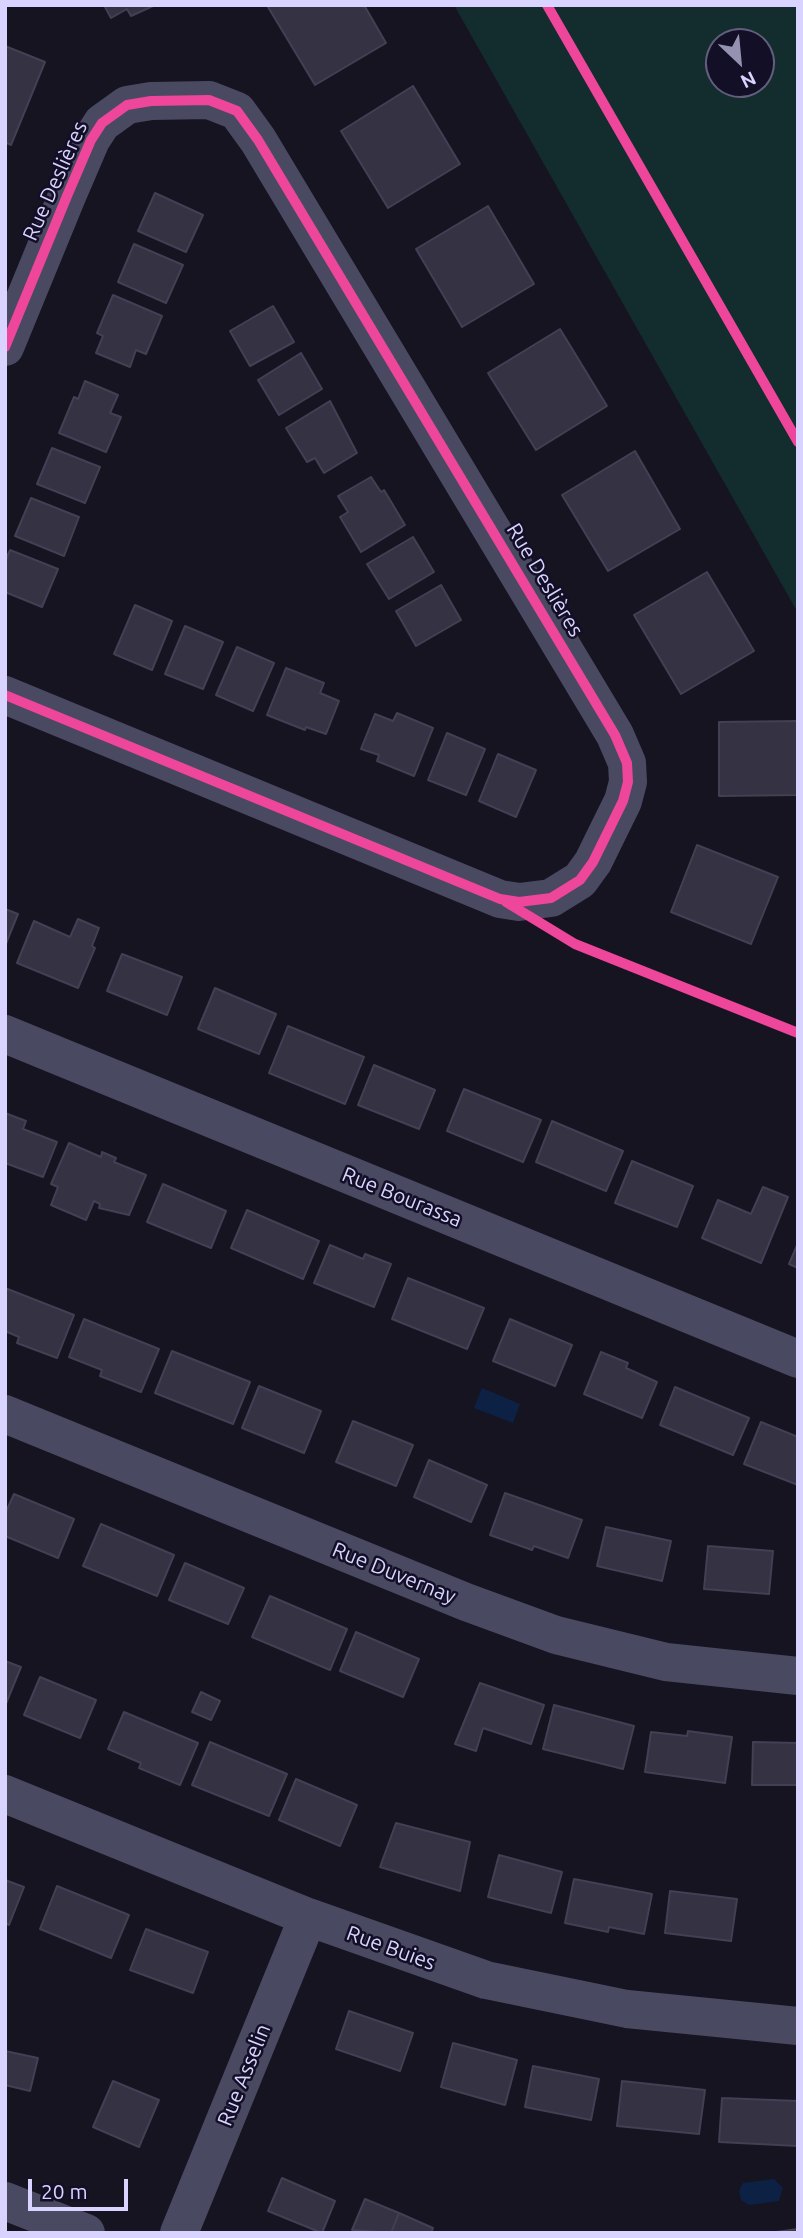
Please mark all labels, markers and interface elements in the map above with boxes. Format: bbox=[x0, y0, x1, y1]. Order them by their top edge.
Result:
north arrow bbox=[705, 28, 775, 98]
text: N bbox=[737, 67, 760, 93]
street label: Rue Deslières bbox=[17, 117, 93, 245]
street label: Rue Deslières bbox=[501, 519, 589, 641]
street label: Rue Bourassa bbox=[338, 1162, 466, 1232]
street label: Rue Duvernay bbox=[329, 1537, 459, 1609]
street label: Rue Buies bbox=[343, 1920, 439, 1976]
street label: Rue Asselin bbox=[212, 2020, 276, 2130]
scale bar bbox=[32, 2164, 131, 2208]
text: 20 m bbox=[41, 2179, 88, 2203]

